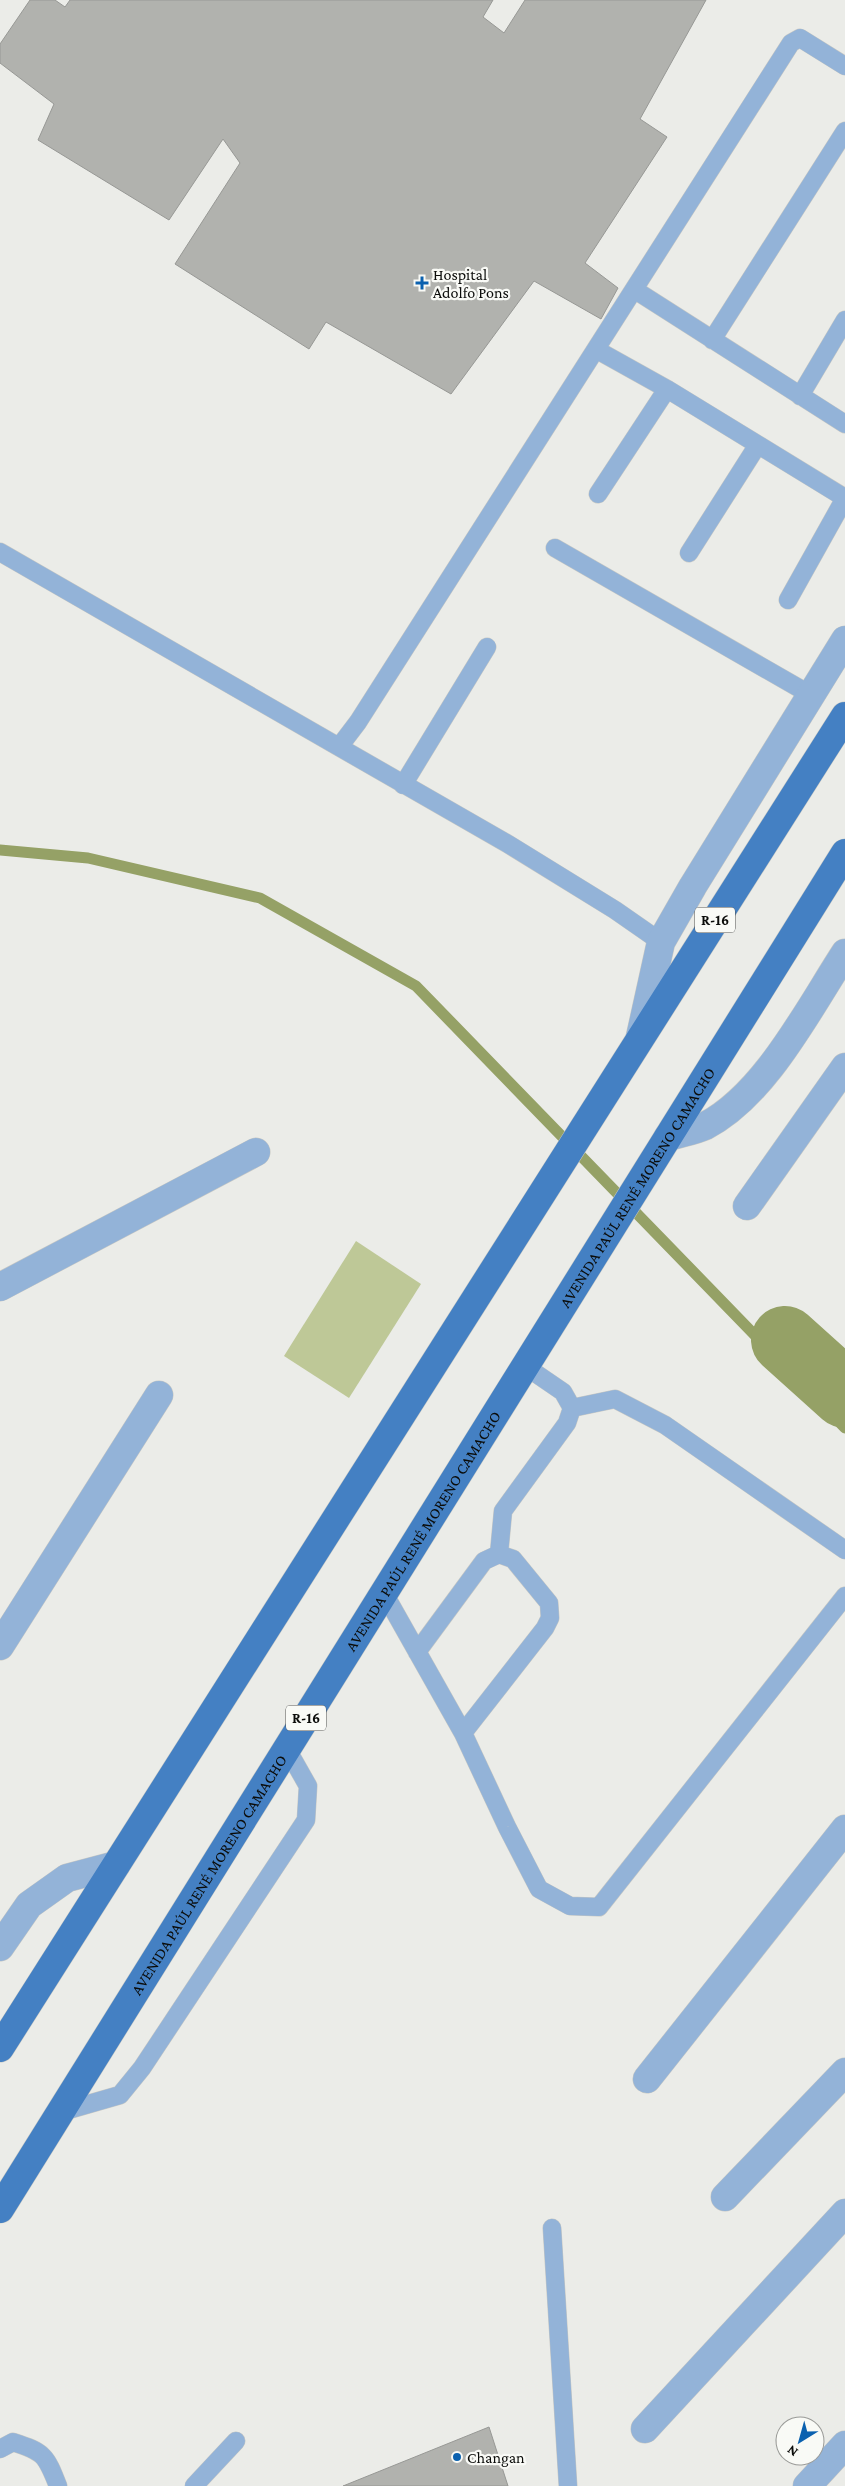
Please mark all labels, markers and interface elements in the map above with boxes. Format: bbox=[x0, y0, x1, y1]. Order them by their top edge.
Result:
place label: Hospital Adolfo Pons bbox=[433, 266, 509, 301]
marker: Hospital Adolfo Pons bbox=[415, 276, 429, 290]
road number: R-16 bbox=[695, 908, 735, 932]
street label: AVENIDA PAÚL RENÉ MORENO CAMACHO bbox=[556, 1064, 718, 1310]
street label: AVENIDA PAÚL RENÉ MORENO CAMACHO bbox=[341, 1408, 504, 1654]
road number: R-16 bbox=[286, 1706, 326, 1730]
street label: AVENIDA PAÚL RENÉ MORENO CAMACHO bbox=[127, 1752, 289, 1998]
north arrow bbox=[775, 2416, 825, 2466]
text: N bbox=[783, 2442, 801, 2461]
place label: Changan bbox=[467, 2449, 525, 2467]
marker: Changan bbox=[451, 2451, 463, 2463]

